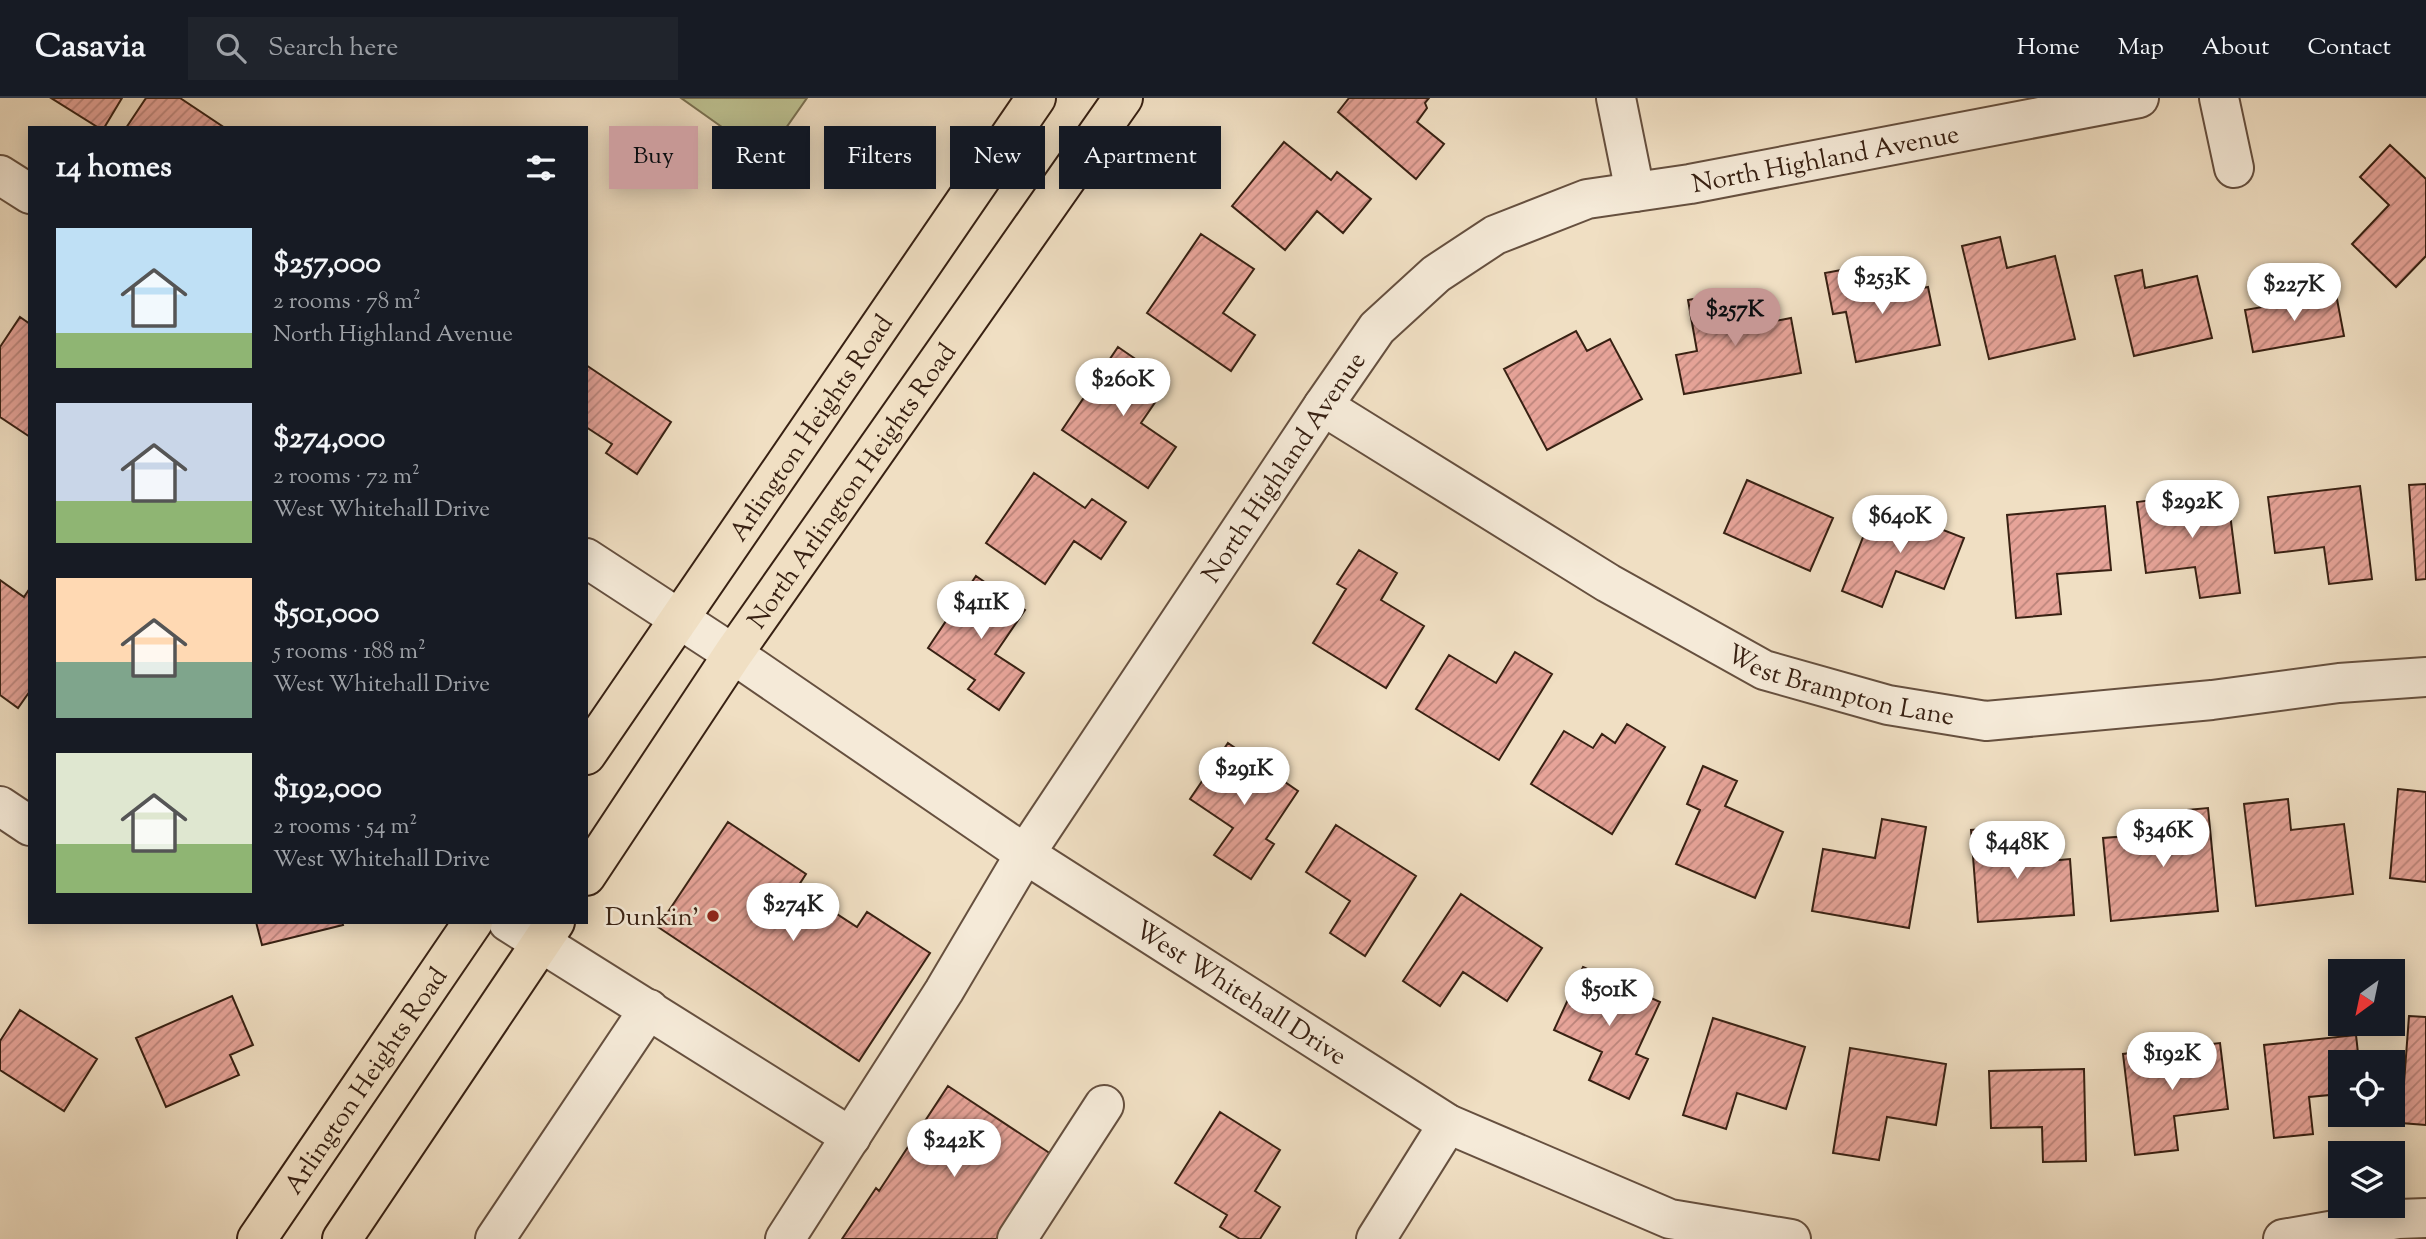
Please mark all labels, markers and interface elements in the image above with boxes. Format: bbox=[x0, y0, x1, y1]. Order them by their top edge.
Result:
search box bbox=[188, 17, 678, 80]
text: Casavia bbox=[35, 24, 146, 72]
icon: search bbox=[212, 29, 250, 67]
text: Search here bbox=[268, 30, 398, 67]
text: Home bbox=[2017, 31, 2080, 65]
text: Map bbox=[2118, 31, 2164, 65]
text: About bbox=[2202, 31, 2269, 65]
text: Contact bbox=[2307, 31, 2391, 65]
street label: North Highland Avenue bbox=[1689, 117, 1963, 204]
chip: Buy bbox=[609, 126, 698, 189]
chip: Rent bbox=[712, 126, 810, 189]
chip: Filters bbox=[824, 126, 936, 189]
chip: New bbox=[950, 126, 1045, 189]
chip: Apartment bbox=[1059, 126, 1221, 189]
text: 14 homes bbox=[56, 147, 172, 190]
icon: filters bbox=[522, 149, 560, 187]
text: $257,000 bbox=[273, 243, 381, 286]
icon: home bbox=[112, 256, 196, 340]
pin: $253K bbox=[1833, 256, 1931, 316]
text: $253K bbox=[1854, 262, 1910, 295]
pin: $227K bbox=[2245, 264, 2343, 323]
text: $227K bbox=[2263, 269, 2325, 302]
text: 2 rooms · 78 m² bbox=[273, 286, 421, 319]
pin: $257K bbox=[1686, 288, 1784, 348]
text: $257K bbox=[1705, 294, 1765, 327]
street label: Arlington Heights Road bbox=[722, 308, 903, 550]
text: North Highland Avenue bbox=[273, 319, 513, 352]
street label: North Arlington Heights Road bbox=[740, 336, 967, 637]
street label: North Highland Avenue bbox=[1194, 345, 1376, 591]
pin: $260K bbox=[1074, 358, 1172, 418]
text: $260K bbox=[1091, 364, 1155, 397]
text: $274,000 bbox=[273, 418, 385, 461]
icon: home bbox=[112, 431, 196, 515]
text: 2 rooms · 72 m² bbox=[273, 461, 420, 494]
pin: $292K bbox=[2143, 480, 2241, 540]
text: $292K bbox=[2161, 486, 2223, 519]
text: West Whitehall Drive bbox=[273, 494, 490, 527]
pin: $640K bbox=[1851, 496, 1949, 555]
text: $640K bbox=[1868, 501, 1932, 534]
pin: $411K bbox=[932, 582, 1030, 641]
text: $411K bbox=[953, 587, 1009, 620]
text: $501,000 bbox=[273, 593, 379, 636]
icon: home bbox=[112, 606, 196, 690]
text: 5 rooms · 188 m² bbox=[273, 636, 426, 669]
street label: West Brampton Lane bbox=[1719, 637, 1957, 737]
text: West Whitehall Drive bbox=[273, 669, 490, 702]
pin: $291K bbox=[1195, 748, 1293, 807]
text: $291K bbox=[1215, 753, 1273, 786]
text: $192,000 bbox=[273, 768, 382, 811]
icon: home bbox=[112, 781, 196, 865]
pin: $346K bbox=[2114, 810, 2212, 869]
text: 2 rooms · 54 m² bbox=[273, 811, 417, 844]
text: $346K bbox=[2132, 815, 2194, 848]
pin: $448K bbox=[1968, 822, 2066, 881]
text: $448K bbox=[1985, 827, 2049, 860]
text: West Whitehall Drive bbox=[273, 844, 490, 877]
pin: $274K bbox=[744, 884, 842, 943]
text: $274K bbox=[762, 889, 824, 922]
place label: Dunkin' bbox=[605, 900, 699, 937]
marker: Dunkin' bbox=[705, 908, 721, 924]
street label: West Whitehall Drive bbox=[1126, 913, 1353, 1076]
north arrow bbox=[2328, 959, 2404, 1036]
map controls bbox=[2328, 959, 2405, 1218]
street label: Arlington Heights Road bbox=[277, 961, 458, 1203]
pin: $501K bbox=[1560, 968, 1658, 1028]
text: $501K bbox=[1581, 974, 1637, 1007]
pin: $192K bbox=[2123, 1032, 2221, 1092]
text: $192K bbox=[2143, 1038, 2201, 1071]
button: locate bbox=[2328, 1050, 2405, 1127]
pin: $242K bbox=[905, 1119, 1003, 1179]
text: $242K bbox=[923, 1125, 985, 1158]
button: layers bbox=[2328, 1141, 2405, 1218]

